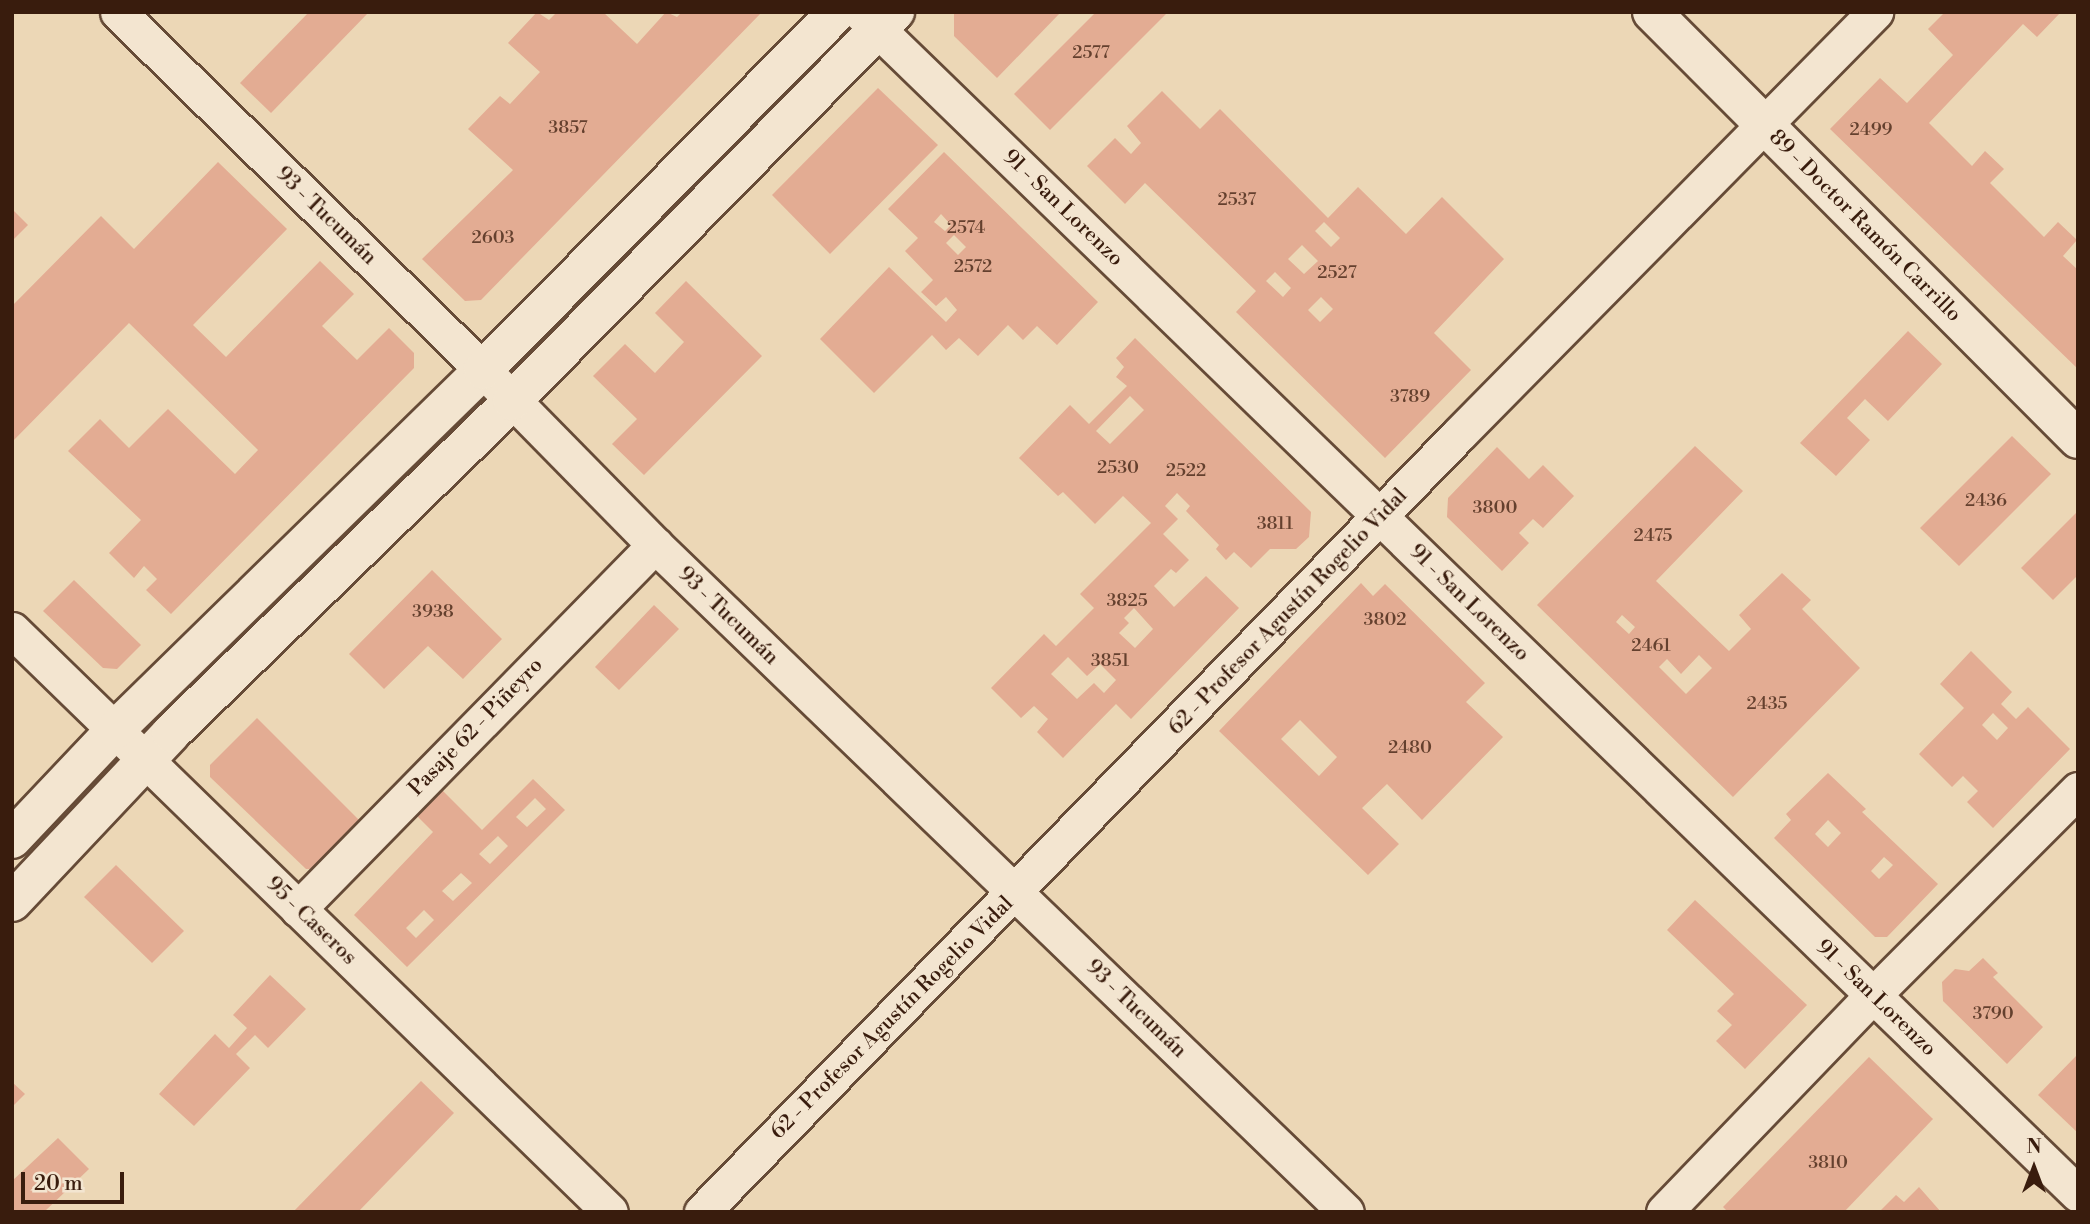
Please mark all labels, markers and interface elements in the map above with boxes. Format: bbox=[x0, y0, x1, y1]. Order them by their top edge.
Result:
house number: 2577 bbox=[1072, 42, 1110, 64]
house number: 3857 bbox=[548, 117, 588, 139]
house number: 2499 bbox=[1850, 119, 1892, 141]
street label: 89 - Doctor Ramón Carrillo bbox=[1764, 125, 1966, 327]
street label: 91 - San Lorenzo bbox=[998, 144, 1128, 272]
street label: 93 - Tucumán bbox=[270, 162, 382, 270]
house number: 2537 bbox=[1218, 189, 1256, 211]
house number: 2574 bbox=[947, 217, 985, 239]
house number: 2603 bbox=[471, 227, 515, 249]
house number: 2572 bbox=[954, 256, 992, 278]
house number: 2527 bbox=[1317, 262, 1357, 284]
house number: 3789 bbox=[1390, 386, 1430, 408]
house number: 2530 bbox=[1097, 457, 1139, 479]
house number: 2522 bbox=[1166, 460, 1206, 482]
street label: 62 - Profesor Agustín Rogelio Vidal bbox=[1163, 483, 1413, 741]
house number: 2436 bbox=[1965, 490, 2007, 512]
house number: 3800 bbox=[1473, 497, 1517, 519]
house number: 3811 bbox=[1257, 513, 1293, 535]
house number: 2475 bbox=[1633, 525, 1673, 547]
street label: 91 - San Lorenzo bbox=[1404, 539, 1534, 667]
street label: 93 - Tucumán bbox=[672, 562, 784, 670]
house number: 3825 bbox=[1106, 590, 1148, 612]
house number: 3938 bbox=[412, 601, 454, 623]
house number: 3802 bbox=[1364, 609, 1406, 631]
house number: 2461 bbox=[1631, 635, 1671, 657]
house number: 3851 bbox=[1091, 650, 1129, 672]
street label: Pasaje 62 - Piñeyro bbox=[404, 653, 548, 801]
house number: 2435 bbox=[1747, 693, 1787, 715]
house number: 2480 bbox=[1388, 737, 1432, 759]
street label: 95 - Caseros bbox=[261, 872, 361, 970]
street label: 62 - Profesor Agustín Rogelio Vidal bbox=[765, 891, 1019, 1145]
street label: 91 - San Lorenzo bbox=[1811, 934, 1941, 1062]
street label: 93 - Tucumán bbox=[1080, 955, 1192, 1063]
house number: 3790 bbox=[1972, 1003, 2014, 1025]
north arrow bbox=[1999, 1133, 2069, 1203]
text: N bbox=[2026, 1135, 2042, 1159]
house number: 3810 bbox=[1808, 1152, 1848, 1174]
scale bar bbox=[24, 1158, 128, 1202]
text: 20 m bbox=[34, 1171, 83, 1197]

